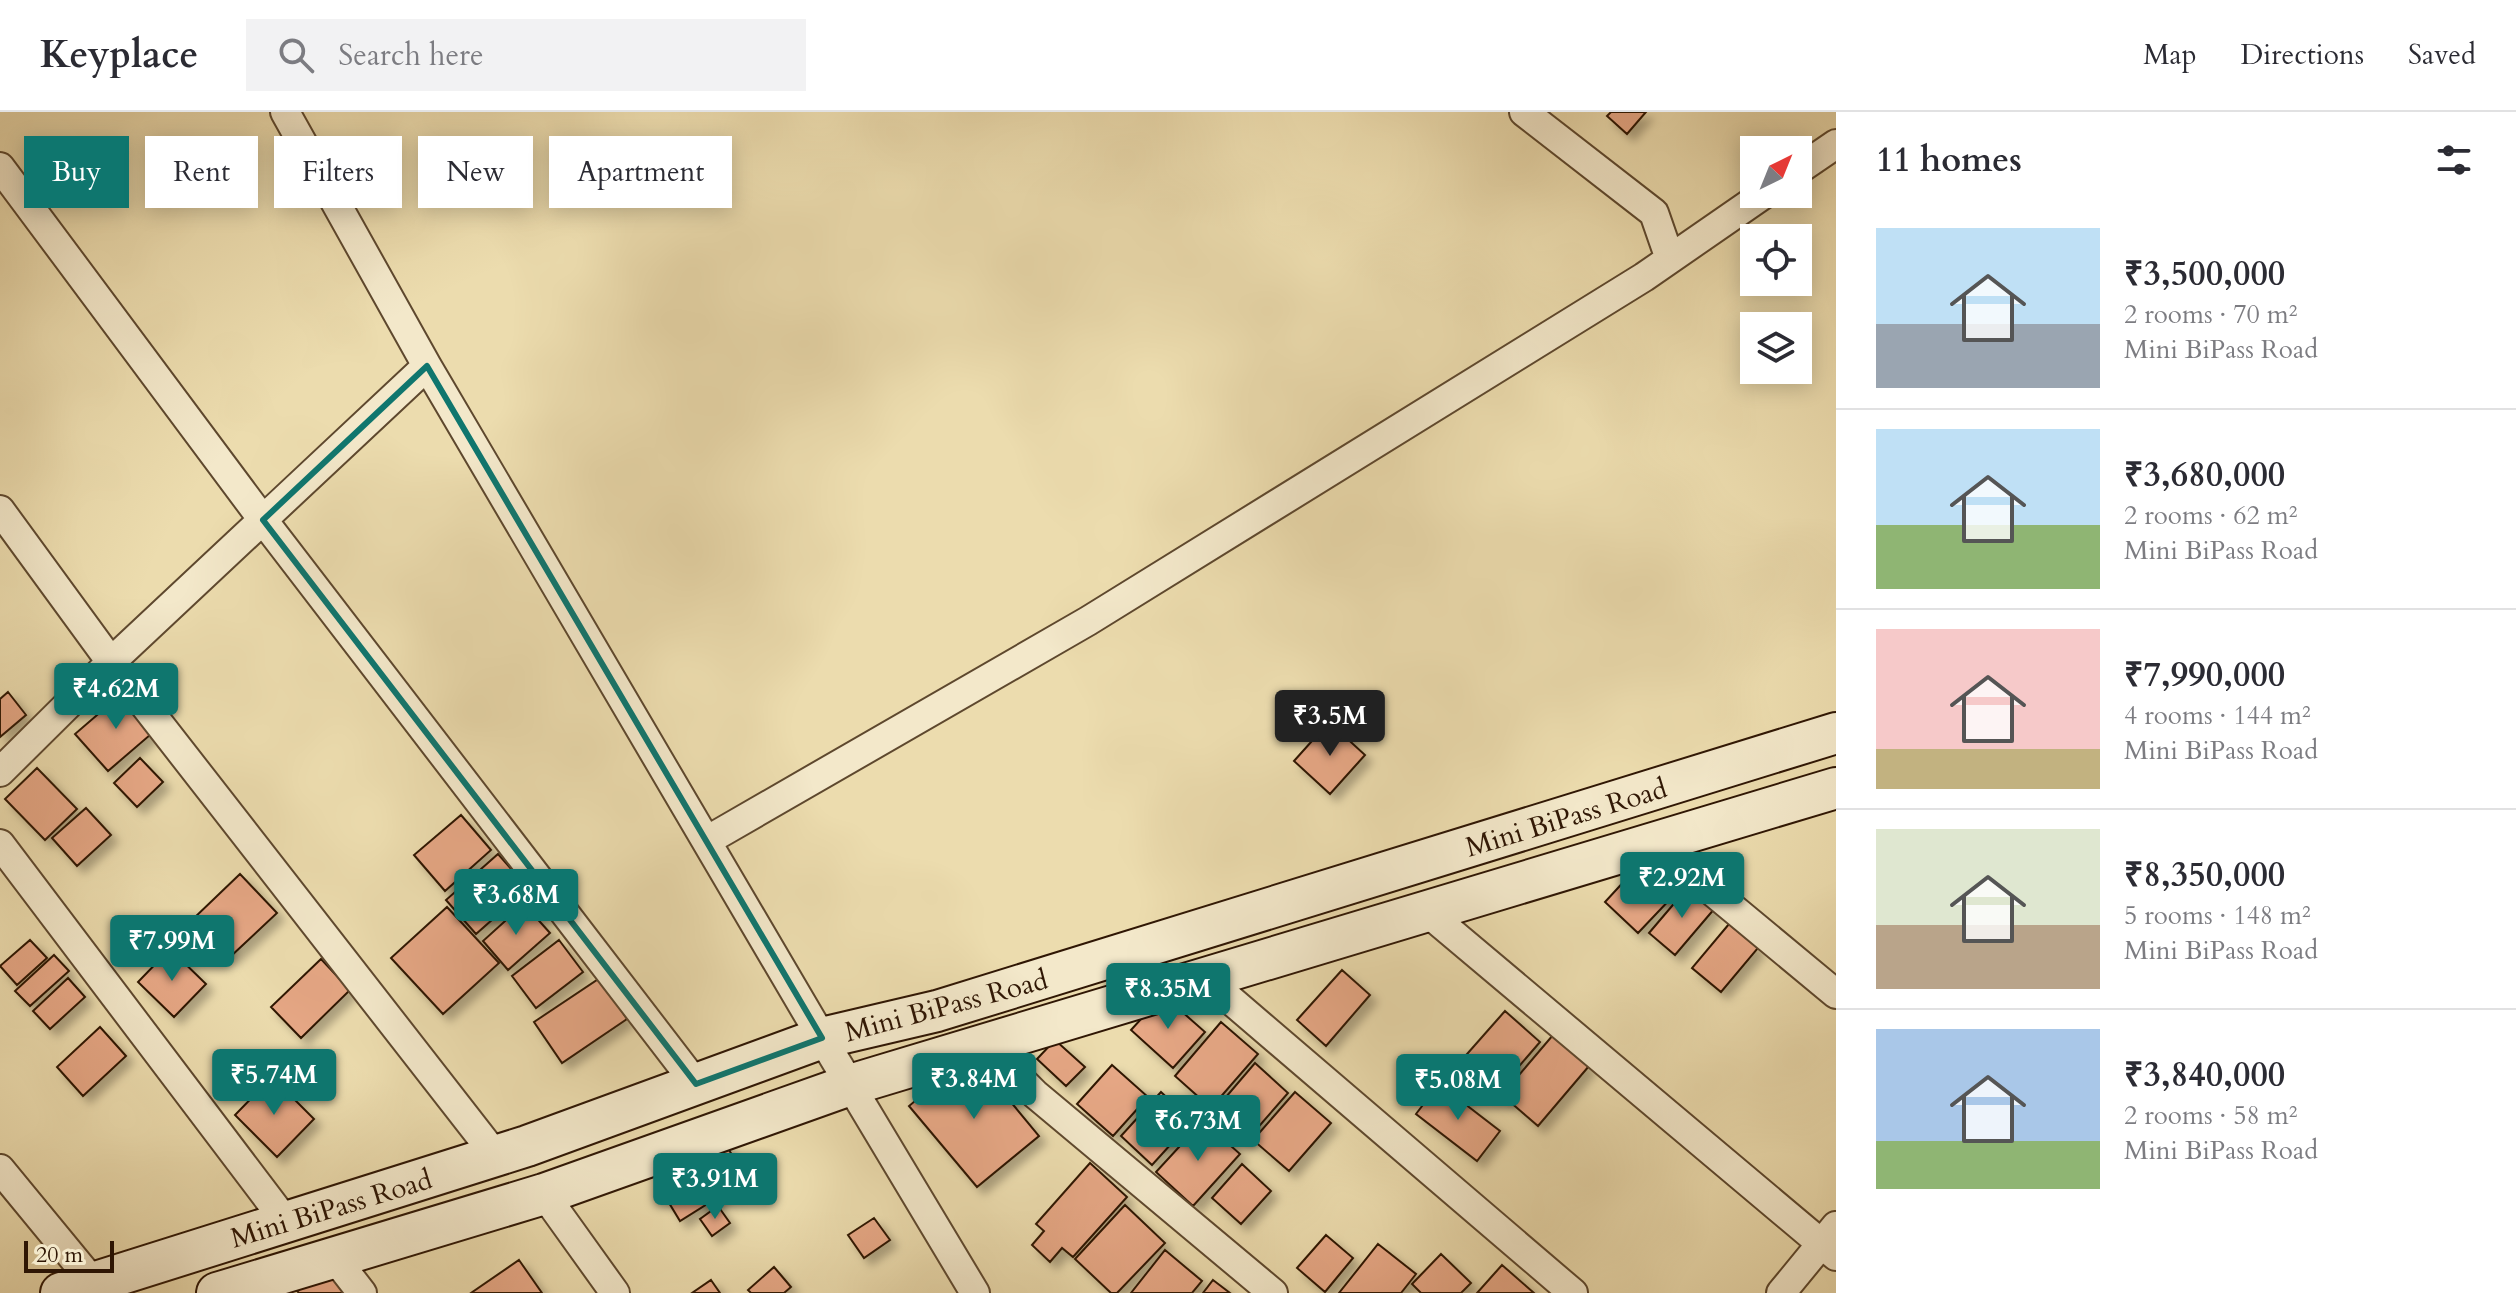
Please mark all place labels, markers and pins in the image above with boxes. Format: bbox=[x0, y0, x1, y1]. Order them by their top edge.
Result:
pin: ₹4.62M bbox=[51, 663, 181, 731]
pin: ₹3.5M bbox=[1274, 690, 1386, 758]
pin: ₹2.92M bbox=[1617, 852, 1747, 920]
pin: ₹3.68M bbox=[451, 869, 581, 937]
pin: ₹7.99M bbox=[107, 915, 237, 983]
pin: ₹8.35M bbox=[1103, 963, 1233, 1031]
pin: ₹5.74M bbox=[209, 1049, 339, 1117]
pin: ₹3.84M bbox=[909, 1053, 1039, 1121]
pin: ₹5.08M bbox=[1393, 1054, 1523, 1122]
pin: ₹6.73M bbox=[1133, 1095, 1263, 1163]
pin: ₹3.91M bbox=[650, 1153, 780, 1221]

